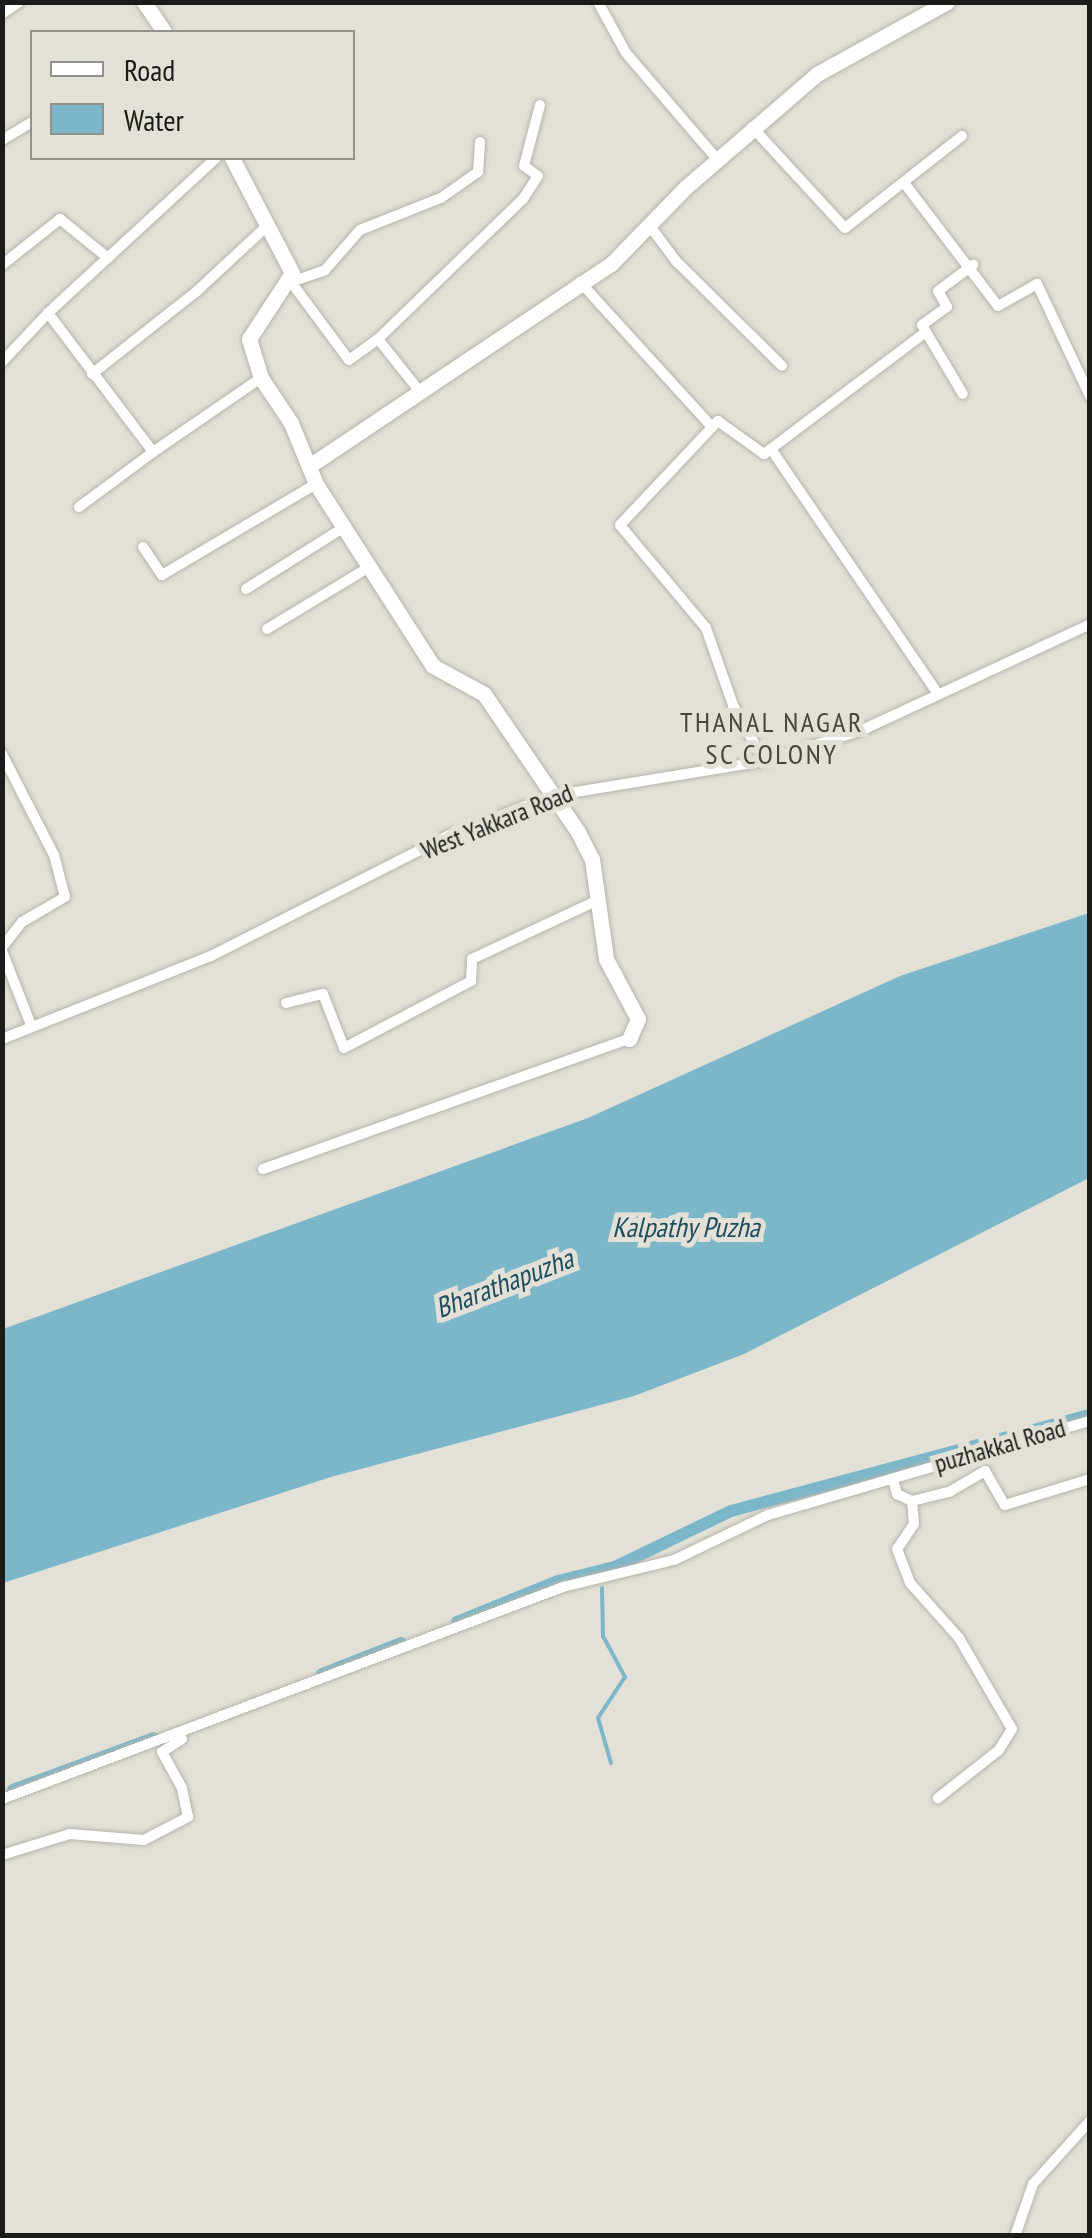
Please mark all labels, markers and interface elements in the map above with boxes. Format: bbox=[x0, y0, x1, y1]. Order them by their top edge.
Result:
legend bbox=[30, 30, 355, 160]
text: Road bbox=[124, 50, 175, 89]
text: Water bbox=[124, 100, 184, 139]
district label: THANAL NAGAR SC COLONY bbox=[680, 705, 864, 771]
street label: West Yakkara Road bbox=[417, 778, 577, 866]
water label: Kalpathy Puzha bbox=[612, 1210, 760, 1244]
water label: Bharathapuzha bbox=[430, 1241, 578, 1325]
street label: puzhakkal Road bbox=[931, 1413, 1069, 1479]

